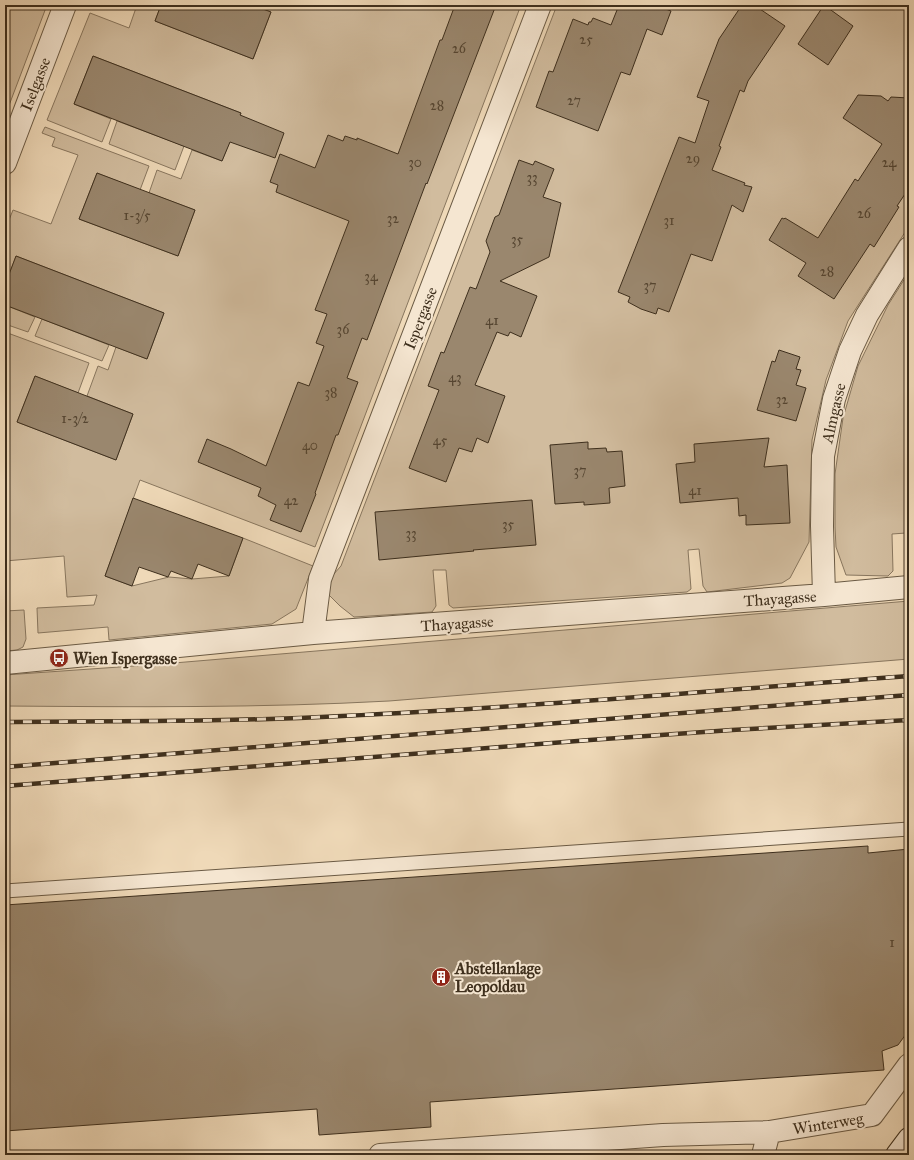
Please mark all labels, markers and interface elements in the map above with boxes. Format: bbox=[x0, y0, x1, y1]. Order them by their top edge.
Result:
house number: 25 bbox=[579, 31, 593, 48]
house number: 26 bbox=[452, 40, 467, 57]
street label: Iselgasse bbox=[17, 54, 55, 114]
house number: 27 bbox=[567, 92, 581, 109]
house number: 28 bbox=[430, 97, 444, 114]
house number: 29 bbox=[686, 150, 700, 167]
house number: 30 bbox=[408, 154, 422, 171]
house number: 24 bbox=[882, 154, 898, 171]
house number: 33 bbox=[526, 169, 538, 186]
house number: 26 bbox=[857, 205, 872, 222]
house number: 1-3/5 bbox=[123, 207, 151, 224]
house number: 32 bbox=[387, 210, 399, 227]
house number: 31 bbox=[663, 212, 675, 229]
house number: 35 bbox=[511, 231, 524, 248]
house number: 28 bbox=[820, 263, 834, 280]
house number: 34 bbox=[364, 268, 379, 285]
house number: 37 bbox=[643, 277, 657, 294]
street label: Ispergasse bbox=[400, 284, 442, 353]
house number: 41 bbox=[485, 312, 499, 329]
house number: 36 bbox=[337, 321, 350, 338]
house number: 43 bbox=[448, 369, 462, 386]
street label: Almgasse bbox=[817, 381, 851, 446]
house number: 38 bbox=[324, 384, 338, 401]
house number: 32 bbox=[776, 391, 788, 408]
house number: 1-3/2 bbox=[61, 410, 89, 427]
house number: 45 bbox=[433, 432, 448, 449]
house number: 40 bbox=[302, 437, 318, 454]
house number: 37 bbox=[573, 462, 587, 479]
house number: 41 bbox=[688, 482, 702, 499]
house number: 42 bbox=[284, 492, 298, 509]
house number: 35 bbox=[502, 516, 515, 533]
house number: 33 bbox=[405, 525, 417, 542]
street label: Thayagasse bbox=[743, 586, 818, 612]
street label: Thayagasse bbox=[420, 611, 495, 637]
bus stop icon: Wien Ispergasse bbox=[48, 647, 70, 669]
place label: Wien Ispergasse bbox=[73, 649, 177, 669]
house number: 1 bbox=[889, 934, 895, 951]
place label: Abstellanlage Leopoldau bbox=[454, 959, 541, 997]
building icon: Abstellanlage Leopoldau bbox=[430, 966, 452, 988]
street label: Winterweg bbox=[791, 1108, 865, 1139]

